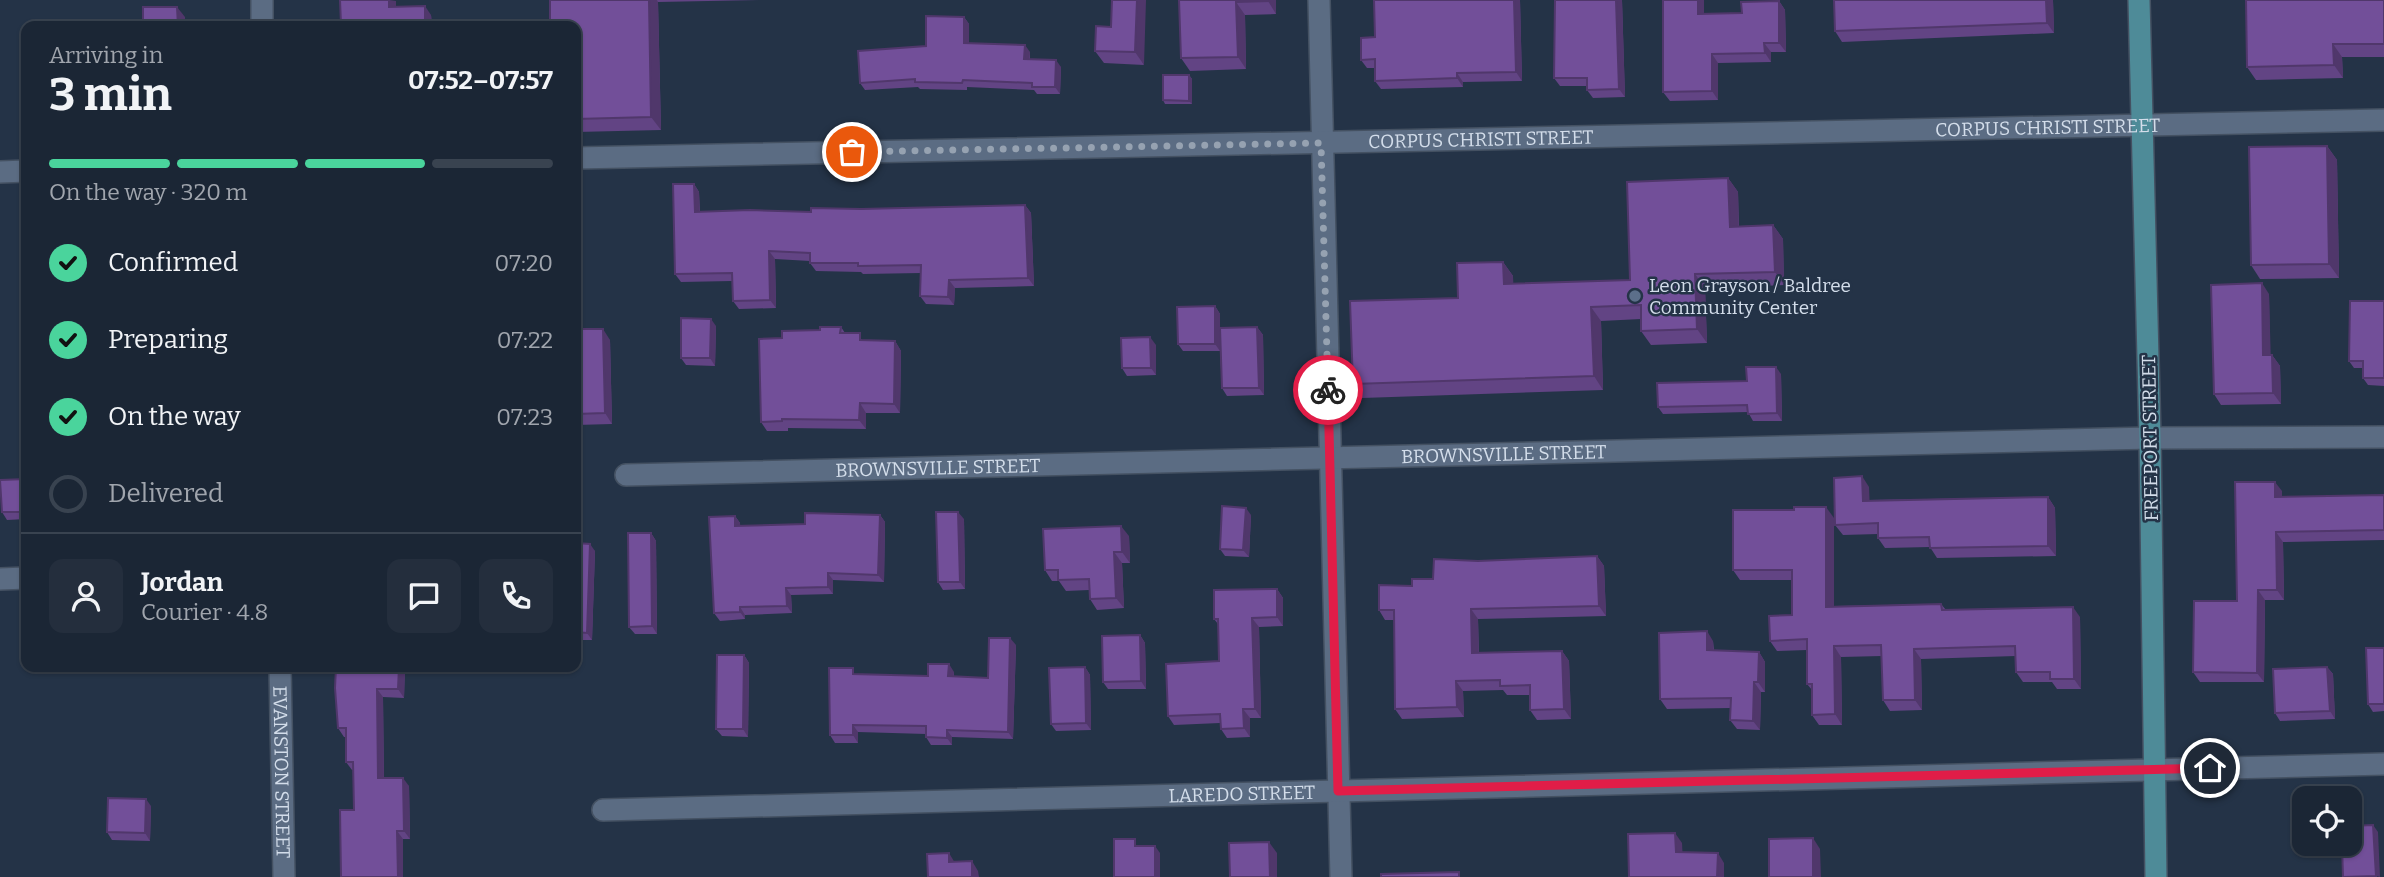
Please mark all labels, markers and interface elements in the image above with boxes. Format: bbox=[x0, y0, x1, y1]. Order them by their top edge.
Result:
text: Arriving in bbox=[49, 41, 163, 69]
text: 07:52–07:57 bbox=[408, 65, 553, 96]
text: 3 min bbox=[49, 67, 172, 122]
street label: CORPUS CHRISTI STREET bbox=[1935, 113, 2160, 141]
pin bbox=[822, 122, 882, 182]
street label: CORPUS CHRISTI STREET bbox=[1368, 125, 1594, 153]
icon: bag bbox=[833, 133, 871, 171]
text: On the way · 320 m bbox=[49, 178, 247, 206]
icon: check bbox=[49, 244, 87, 282]
text: Confirmed bbox=[108, 247, 238, 278]
text: 07:20 bbox=[495, 249, 553, 277]
place label: Leon Grayson / Baldree Community Center bbox=[1649, 274, 1851, 319]
marker: Leon Grayson / Baldree Community Center bbox=[1627, 288, 1643, 304]
icon: check bbox=[49, 321, 87, 359]
text: Preparing bbox=[108, 324, 228, 355]
text: 07:22 bbox=[497, 326, 553, 354]
courier bbox=[1293, 355, 1363, 425]
street label: FREEPORT STREET bbox=[2137, 355, 2163, 521]
icon: bike bbox=[1309, 371, 1347, 409]
icon: check bbox=[49, 398, 87, 436]
text: On the way bbox=[108, 401, 241, 432]
text: 07:23 bbox=[496, 403, 553, 431]
street label: BROWNSVILLE STREET bbox=[1401, 440, 1607, 468]
street label: BROWNSVILLE STREET bbox=[835, 453, 1041, 481]
text: Delivered bbox=[108, 478, 223, 509]
button: person bbox=[49, 559, 123, 633]
button: chat bbox=[387, 559, 461, 633]
button: phone bbox=[479, 559, 553, 633]
text: Jordan bbox=[141, 567, 223, 598]
text: Courier · 4.8 bbox=[141, 598, 268, 626]
street label: EVANSTON STREET bbox=[269, 685, 295, 859]
pin bbox=[2180, 738, 2240, 798]
icon: home bbox=[2191, 749, 2229, 787]
street label: LAREDO STREET bbox=[1168, 780, 1316, 807]
map controls bbox=[2292, 786, 2362, 856]
button: locate bbox=[2292, 786, 2362, 856]

